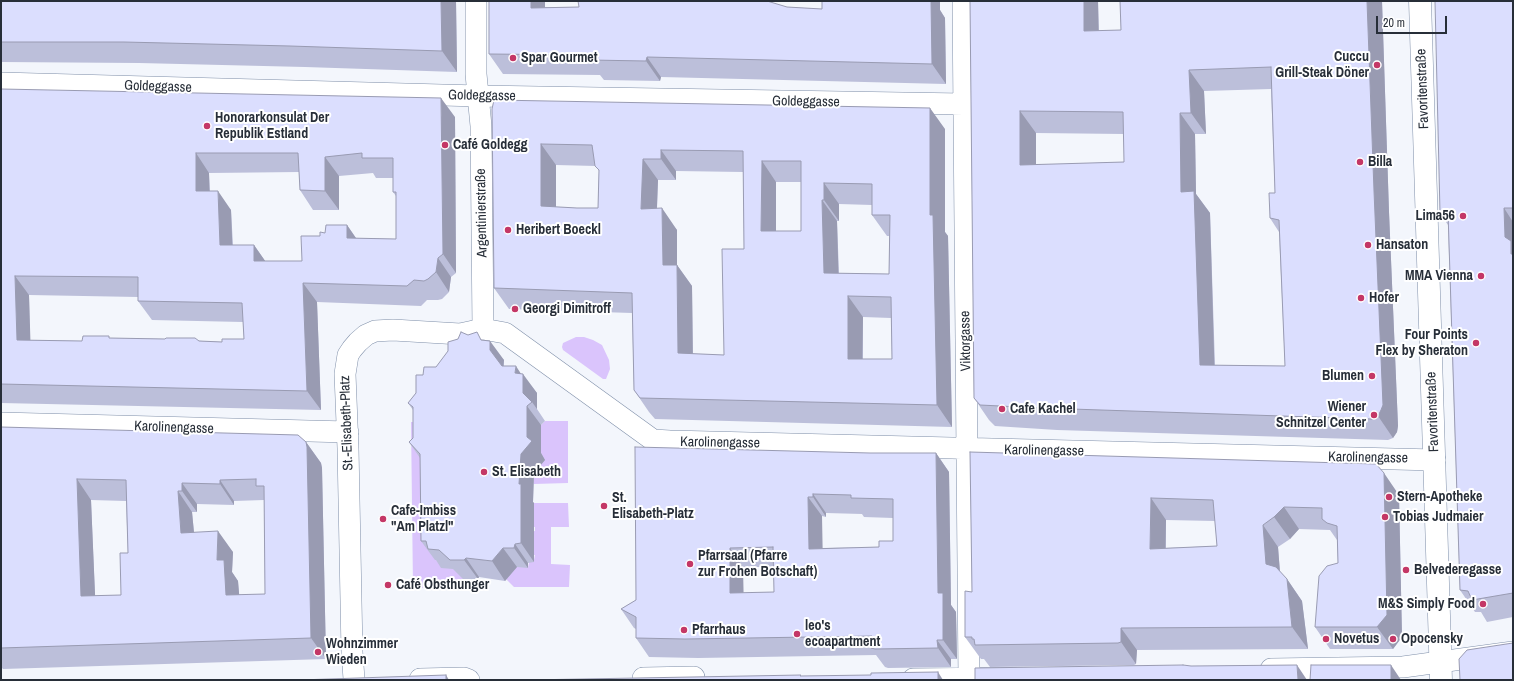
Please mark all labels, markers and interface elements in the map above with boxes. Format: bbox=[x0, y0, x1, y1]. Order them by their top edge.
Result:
scale bar bbox=[1378, 8, 1449, 34]
text: 20 m bbox=[1383, 15, 1405, 31]
street label: Favoritenstraße bbox=[1413, 48, 1433, 130]
place label: Cuccu Grill-Steak Döner bbox=[1275, 49, 1369, 82]
place label: Spar Gourmet bbox=[521, 50, 598, 66]
marker: Spar Gourmet bbox=[508, 53, 518, 63]
marker: Cuccu Grill-Steak Döner bbox=[1372, 60, 1382, 70]
street label: Goldeggasse bbox=[124, 77, 192, 97]
street label: Goldeggasse bbox=[448, 87, 516, 105]
street label: Goldeggasse bbox=[772, 93, 840, 111]
place label: Honorarkonsulat Der Republik Estland bbox=[215, 110, 329, 142]
marker: Honorarkonsulat Der Republik Estland bbox=[202, 121, 212, 131]
place label: Café Goldegg bbox=[453, 137, 528, 153]
marker: Café Goldegg bbox=[440, 140, 450, 150]
place label: Billa bbox=[1368, 154, 1392, 170]
marker: Billa bbox=[1355, 157, 1365, 167]
street label: Argentinierstraße bbox=[473, 168, 491, 258]
place label: Lima56 bbox=[1415, 208, 1455, 224]
marker: Lima56 bbox=[1458, 211, 1468, 221]
place label: Heribert Boeckl bbox=[516, 222, 601, 238]
marker: Heribert Boeckl bbox=[503, 225, 513, 235]
place label: Hansaton bbox=[1376, 237, 1428, 253]
marker: Hansaton bbox=[1363, 240, 1373, 250]
place label: MMA Vienna bbox=[1405, 268, 1473, 284]
marker: MMA Vienna bbox=[1476, 271, 1486, 281]
place label: Hofer bbox=[1369, 290, 1399, 306]
marker: Hofer bbox=[1356, 293, 1366, 303]
place label: Georgi Dimitroff bbox=[523, 301, 611, 317]
marker: Georgi Dimitroff bbox=[510, 304, 520, 314]
street label: Viktorgasse bbox=[957, 311, 975, 371]
place label: Four Points Flex by Sheraton bbox=[1375, 327, 1468, 360]
marker: Four Points Flex by Sheraton bbox=[1471, 338, 1481, 348]
place label: Blumen bbox=[1322, 368, 1364, 384]
marker: Blumen bbox=[1367, 371, 1377, 381]
street label: Favoritenstraße bbox=[1423, 371, 1443, 453]
street label: St.-Elisabeth-Platz bbox=[337, 375, 357, 471]
place label: Wiener Schnitzel Center bbox=[1276, 399, 1366, 432]
place label: Cafe Kachel bbox=[1010, 401, 1076, 417]
marker: Cafe Kachel bbox=[997, 404, 1007, 414]
marker: Wiener Schnitzel Center bbox=[1369, 410, 1379, 420]
street label: Karolinengasse bbox=[134, 418, 214, 438]
street label: Karolinengasse bbox=[680, 434, 760, 452]
street label: Karolinengasse bbox=[1004, 442, 1084, 460]
street label: Karolinengasse bbox=[1328, 449, 1408, 467]
place label: St. Elisabeth bbox=[492, 464, 561, 480]
marker: St. Elisabeth bbox=[479, 467, 489, 477]
place label: Stern-Apotheke bbox=[1397, 489, 1482, 505]
place label: St. Elisabeth-Platz bbox=[612, 490, 694, 522]
marker: Stern-Apotheke bbox=[1384, 492, 1394, 502]
marker: St. Elisabeth-Platz bbox=[599, 501, 609, 511]
place label: Cafe-Imbiss "Am Platzl" bbox=[391, 503, 456, 536]
place label: Tobias Judmaier bbox=[1393, 509, 1483, 525]
marker: Tobias Judmaier bbox=[1380, 512, 1390, 522]
marker: Cafe-Imbiss "Am Platzl" bbox=[378, 514, 388, 524]
place label: Pfarrsaal (Pfarre zur Frohen Botschaft) bbox=[698, 548, 817, 580]
marker: Pfarrsaal (Pfarre zur Frohen Botschaft) bbox=[685, 559, 695, 569]
place label: Belvederegasse bbox=[1414, 562, 1501, 578]
marker: Belvederegasse bbox=[1401, 565, 1411, 575]
place label: Café Obsthunger bbox=[396, 577, 489, 593]
marker: Café Obsthunger bbox=[383, 580, 393, 590]
place label: M&S Simply Food bbox=[1378, 596, 1475, 612]
marker: M&S Simply Food bbox=[1478, 599, 1488, 609]
place label: leo's ecoapartment bbox=[805, 618, 880, 650]
place label: Pfarrhaus bbox=[692, 622, 746, 638]
marker: Pfarrhaus bbox=[679, 625, 689, 635]
marker: leo's ecoapartment bbox=[792, 629, 802, 639]
place label: Novetus bbox=[1334, 631, 1379, 647]
place label: Opocensky bbox=[1401, 631, 1463, 647]
marker: Novetus bbox=[1321, 634, 1331, 644]
marker: Opocensky bbox=[1388, 634, 1398, 644]
place label: Wohnzimmer Wieden bbox=[326, 636, 398, 668]
marker: Wohnzimmer Wieden bbox=[313, 647, 323, 657]

